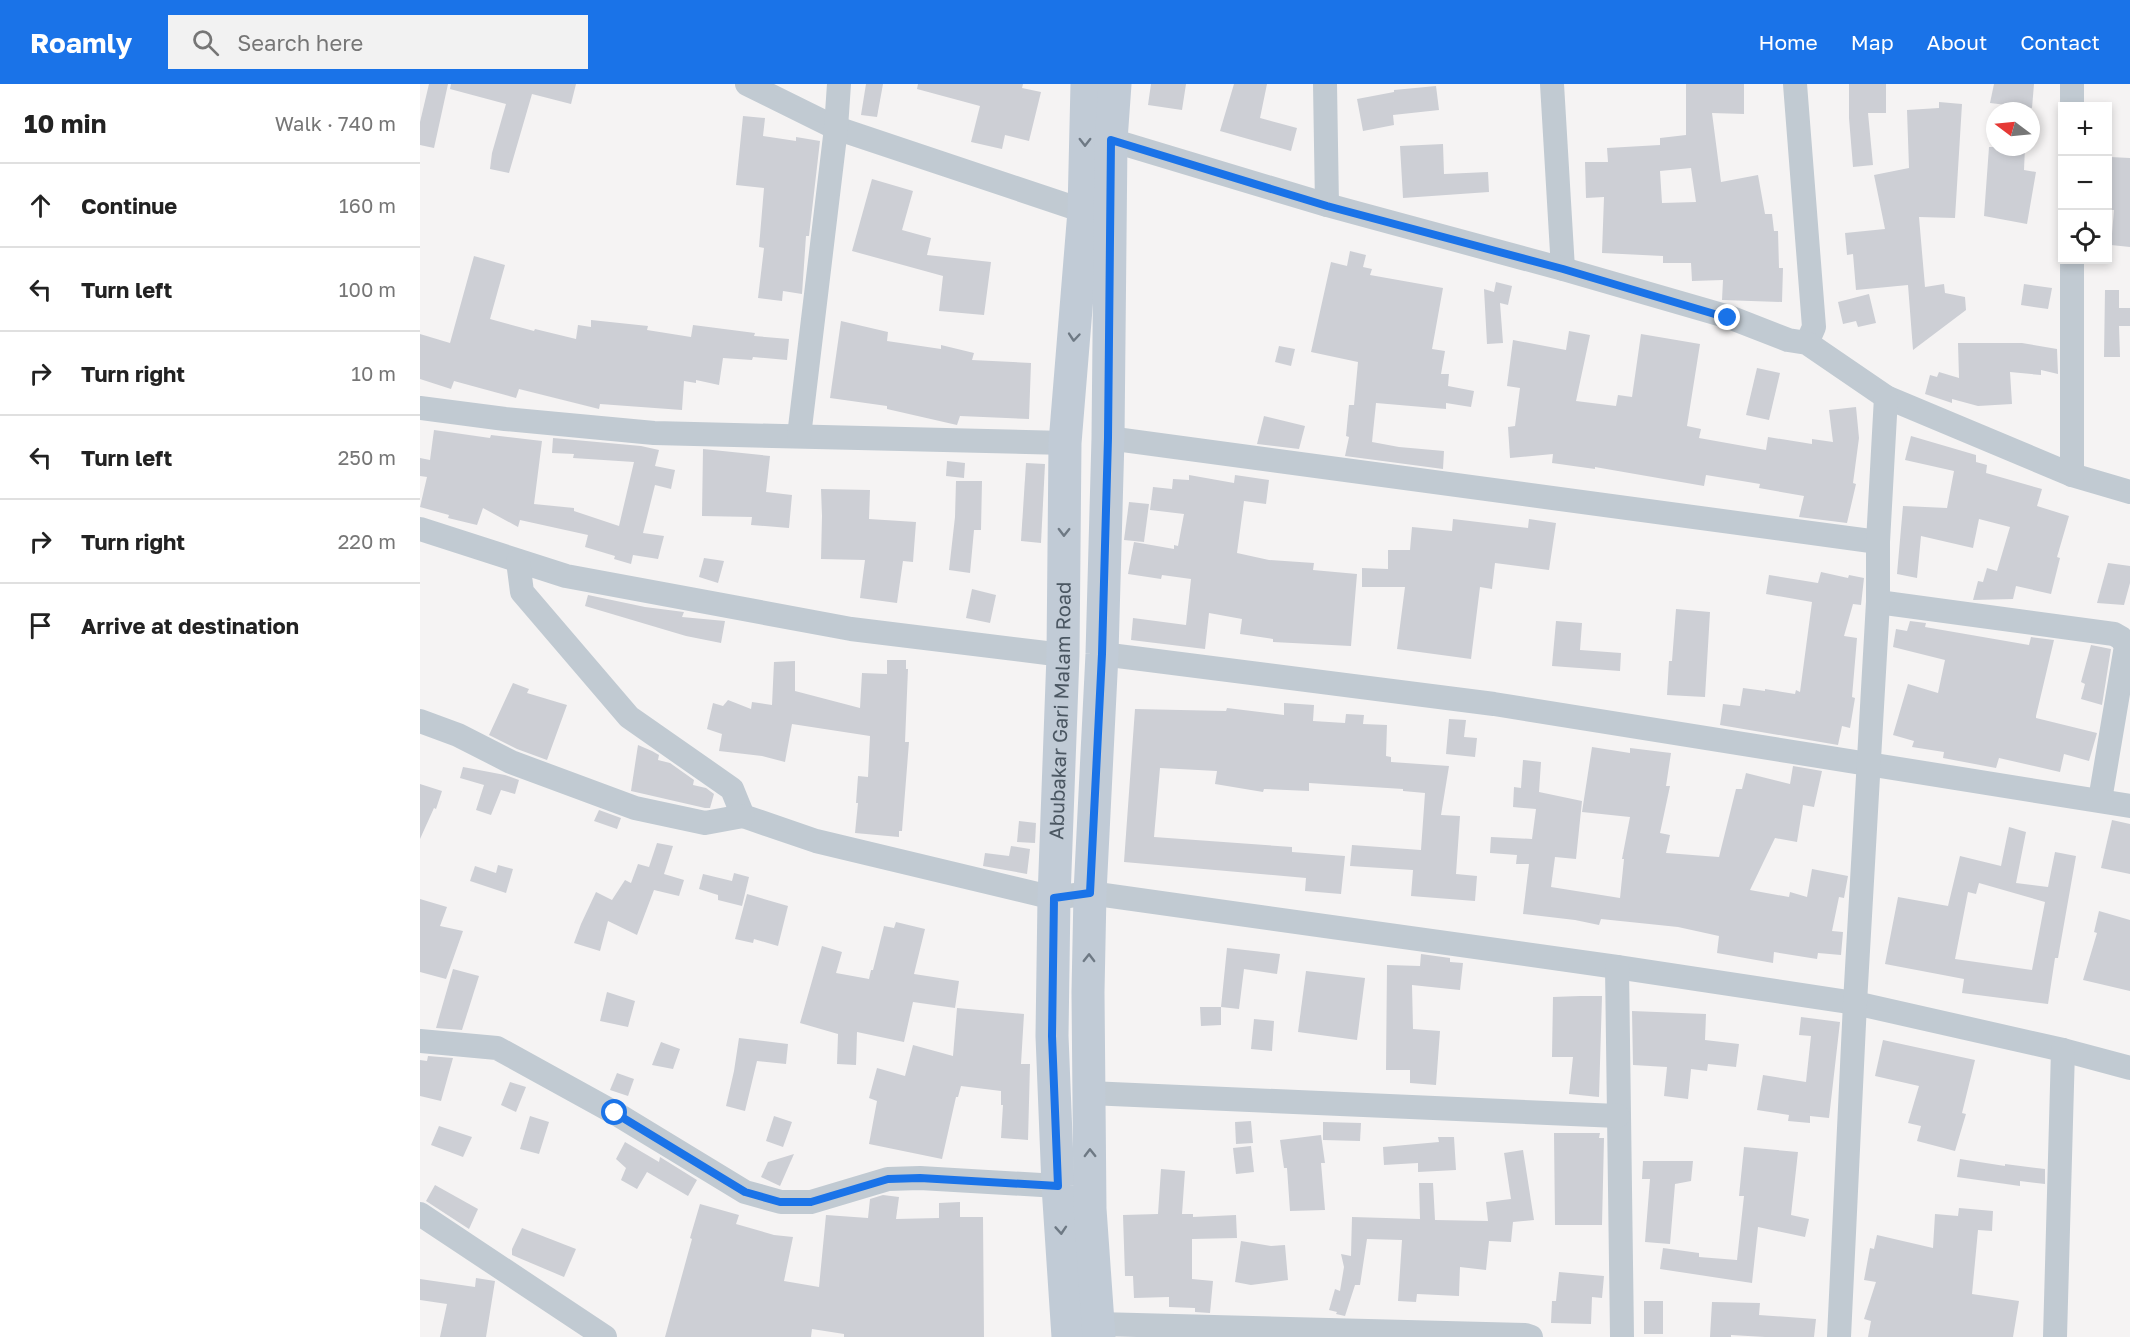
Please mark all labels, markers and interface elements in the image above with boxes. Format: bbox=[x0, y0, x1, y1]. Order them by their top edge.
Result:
search box bbox=[168, 15, 588, 69]
text: Roamly bbox=[30, 26, 132, 59]
icon: search bbox=[189, 26, 222, 59]
text: Search here bbox=[237, 29, 363, 56]
text: Home bbox=[1758, 29, 1818, 55]
text: Map bbox=[1851, 29, 1894, 55]
text: About bbox=[1927, 29, 1987, 55]
text: Contact bbox=[2020, 29, 2100, 55]
north arrow bbox=[1986, 102, 2040, 156]
map controls bbox=[2058, 102, 2112, 264]
button: + bbox=[2058, 102, 2112, 156]
text: 10 min bbox=[24, 108, 106, 139]
text: Walk · 740 m bbox=[275, 111, 396, 135]
one-way arrow bbox=[1079, 138, 1091, 147]
button: − bbox=[2058, 156, 2112, 210]
icon: ahead bbox=[24, 189, 57, 222]
text: Continue bbox=[81, 192, 177, 219]
text: 160 m bbox=[339, 193, 396, 217]
button: locate bbox=[2058, 210, 2112, 264]
icon: left bbox=[24, 273, 57, 306]
text: Turn left bbox=[81, 276, 172, 303]
text: 100 m bbox=[339, 277, 396, 301]
route end bbox=[1714, 304, 1740, 330]
one-way arrow bbox=[1068, 332, 1081, 342]
icon: right bbox=[24, 357, 57, 390]
text: Turn right bbox=[81, 360, 185, 387]
text: 10 m bbox=[351, 361, 396, 385]
icon: left bbox=[24, 441, 57, 474]
text: Turn left bbox=[81, 444, 172, 471]
text: 250 m bbox=[338, 445, 396, 469]
icon: right bbox=[24, 525, 57, 558]
one-way arrow bbox=[1058, 527, 1070, 536]
text: Turn right bbox=[81, 528, 185, 555]
text: 220 m bbox=[338, 529, 396, 553]
street label: Abubakar Gari Malam Road bbox=[1043, 581, 1075, 840]
icon: arrive bbox=[24, 609, 57, 642]
text: Arrive at destination bbox=[81, 612, 299, 639]
one-way arrow bbox=[1083, 953, 1095, 962]
route start bbox=[601, 1099, 627, 1125]
one-way arrow bbox=[1084, 1148, 1096, 1157]
one-way arrow bbox=[1054, 1226, 1067, 1235]

